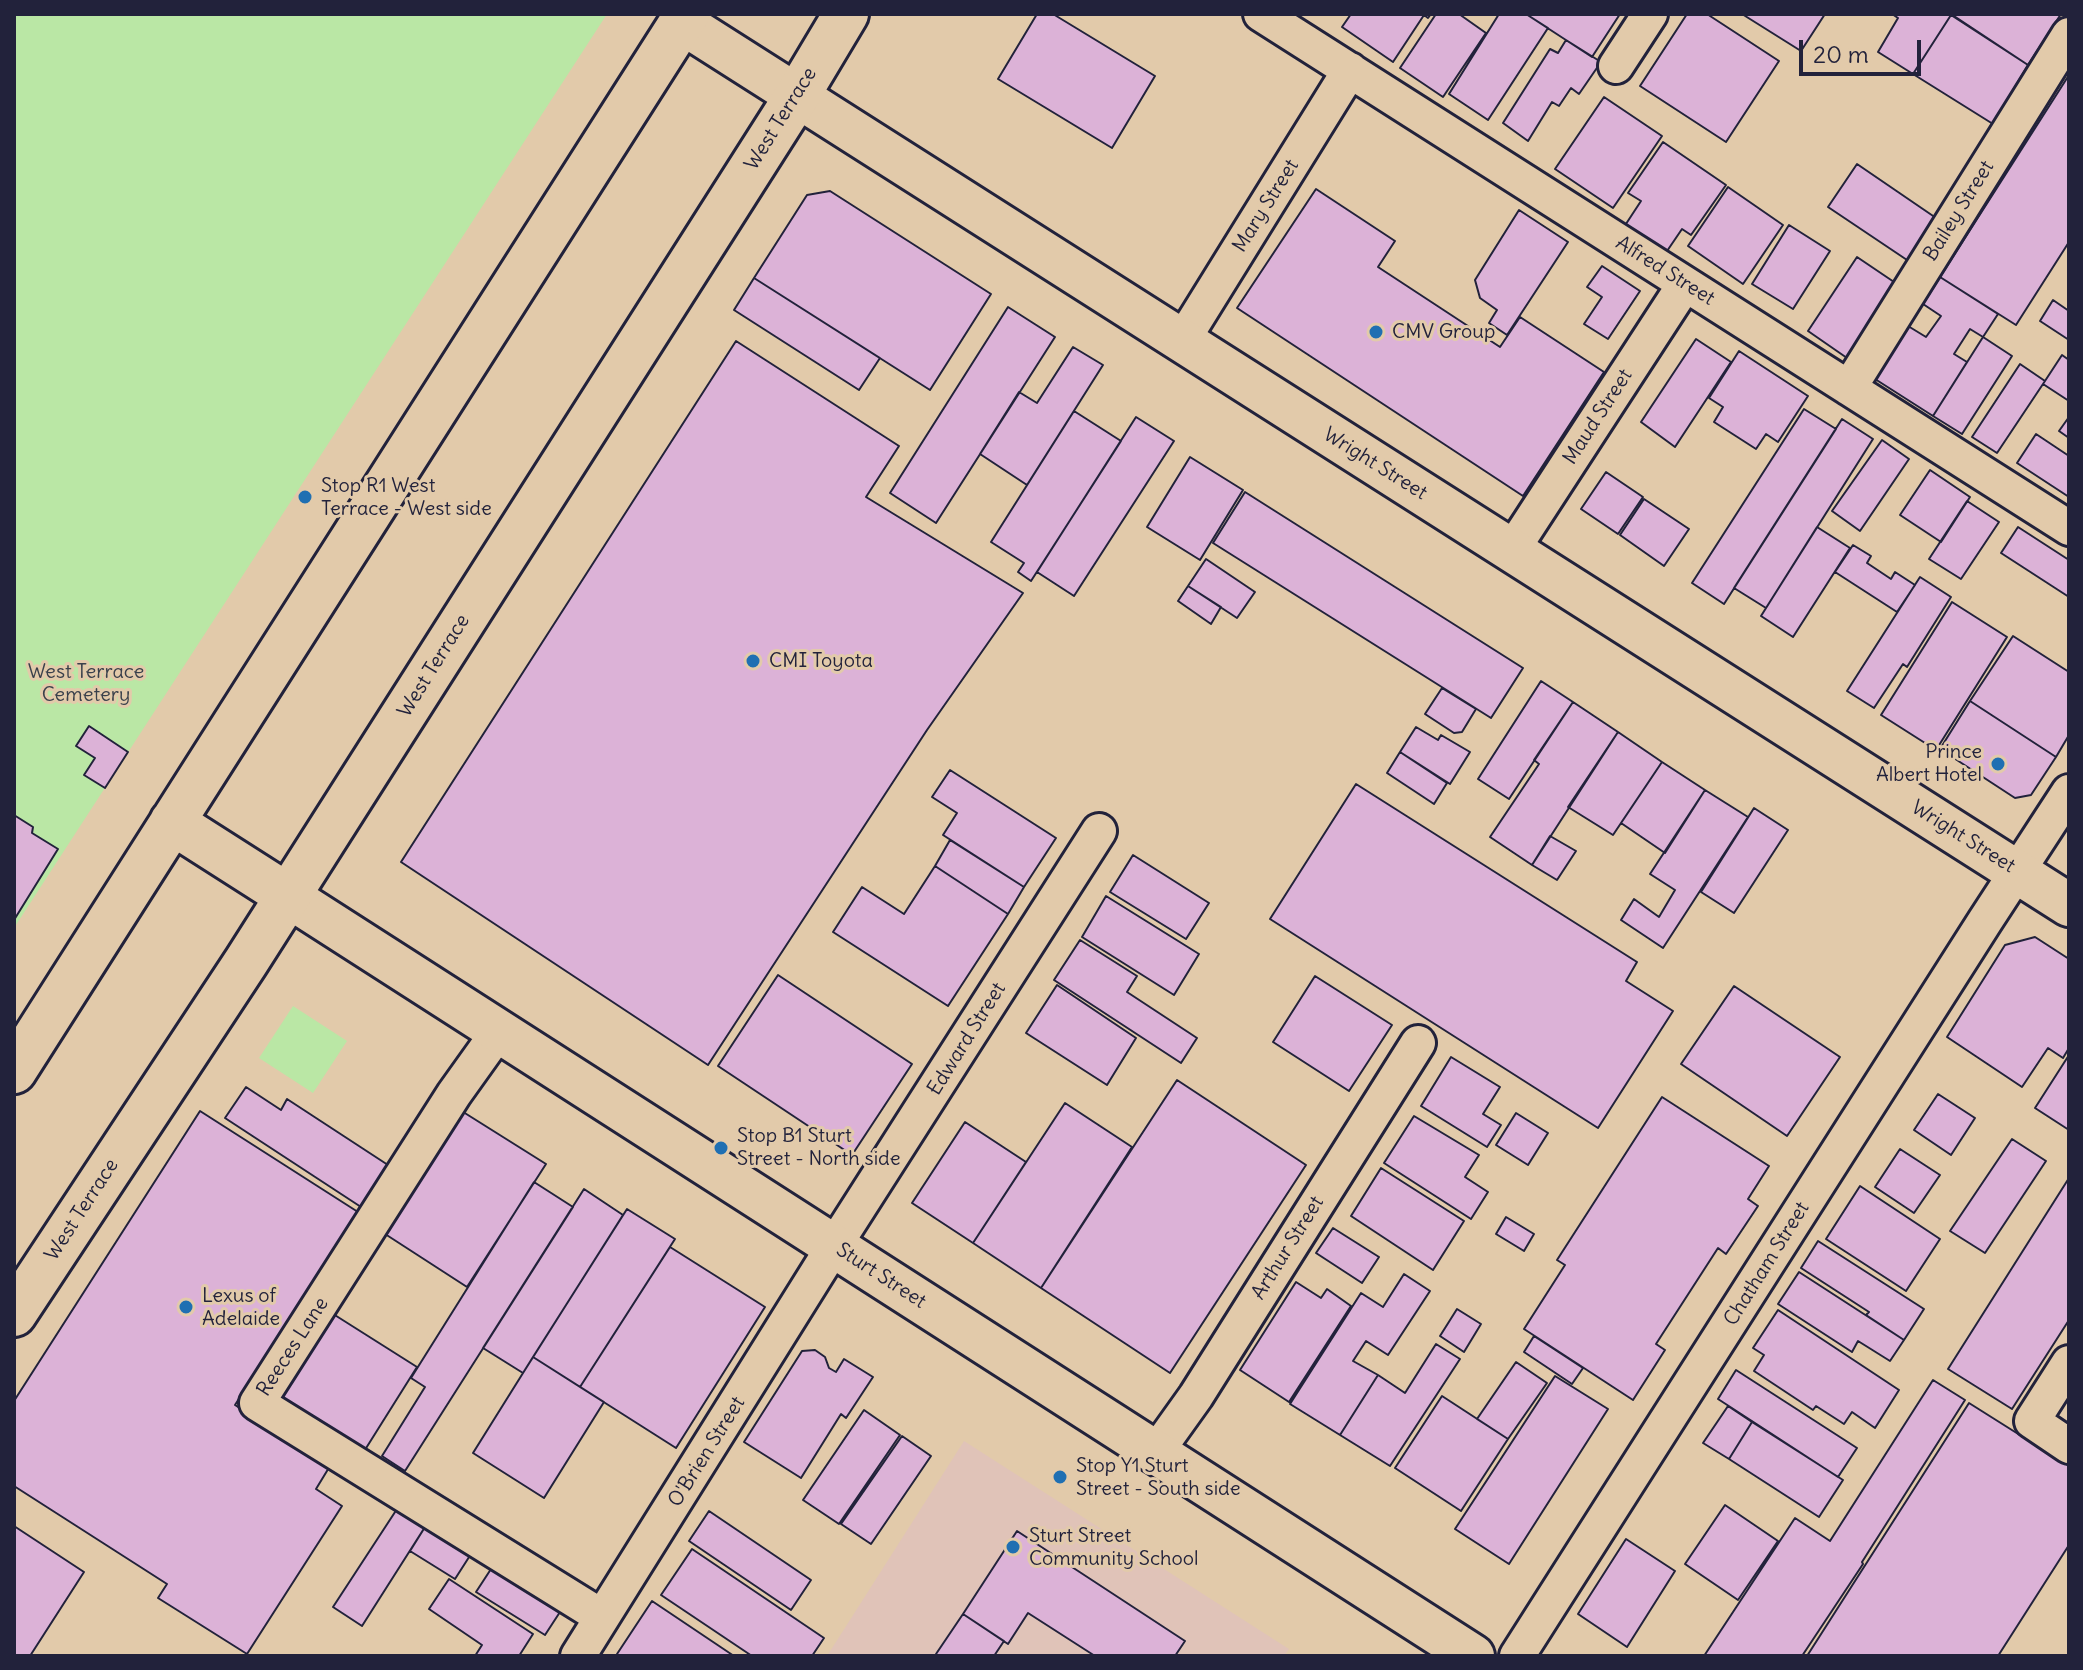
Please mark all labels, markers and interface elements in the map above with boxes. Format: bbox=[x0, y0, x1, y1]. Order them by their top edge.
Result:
scale bar bbox=[1803, 24, 1925, 74]
text: 20 m bbox=[1813, 39, 1869, 69]
street label: West Terrace bbox=[740, 63, 822, 175]
street label: Mary Street bbox=[1228, 155, 1304, 257]
street label: Bailey Street bbox=[1919, 156, 1999, 266]
street label: Alfred Street bbox=[1611, 231, 1719, 311]
place label: CMV Group bbox=[1392, 320, 1495, 344]
marker: CMV Group bbox=[1367, 323, 1385, 341]
street label: Maud Street bbox=[1558, 365, 1638, 469]
street label: Wright Street bbox=[1319, 423, 1431, 505]
place label: Stop R1 West Terrace - West side bbox=[321, 474, 492, 521]
marker: Stop R1 West Terrace - West side bbox=[296, 488, 314, 506]
street label: West Terrace bbox=[393, 610, 475, 722]
place label: CMI Toyota bbox=[769, 649, 873, 673]
marker: CMI Toyota bbox=[744, 652, 762, 670]
park label: West Terrace Cemetery bbox=[28, 660, 144, 707]
place label: Prince Albert Hotel bbox=[1876, 740, 1982, 787]
marker: Prince Albert Hotel bbox=[1989, 755, 2007, 773]
street label: Wright Street bbox=[1907, 796, 2019, 878]
street label: Edward Street bbox=[923, 978, 1011, 1100]
place label: Stop B1 Sturt Street - North side bbox=[737, 1124, 901, 1171]
marker: Stop B1 Sturt Street - North side bbox=[712, 1139, 730, 1157]
street label: West Terrace bbox=[40, 1155, 124, 1265]
street label: Arthur Street bbox=[1247, 1192, 1329, 1304]
street label: Chatham Street bbox=[1719, 1198, 1815, 1330]
street label: Sturt Street bbox=[832, 1238, 930, 1314]
place label: Lexus of Adelaide bbox=[202, 1284, 280, 1331]
street label: Reeces Lane bbox=[252, 1293, 334, 1401]
marker: Lexus of Adelaide bbox=[177, 1298, 195, 1316]
street label: O'Brien Street bbox=[664, 1392, 750, 1512]
place label: Stop Y1 Sturt Street - South side bbox=[1076, 1454, 1241, 1501]
marker: Stop Y1 Sturt Street - South side bbox=[1051, 1468, 1069, 1486]
place label: Sturt Street Community School bbox=[1029, 1524, 1199, 1571]
marker: Sturt Street Community School bbox=[1004, 1538, 1022, 1556]

